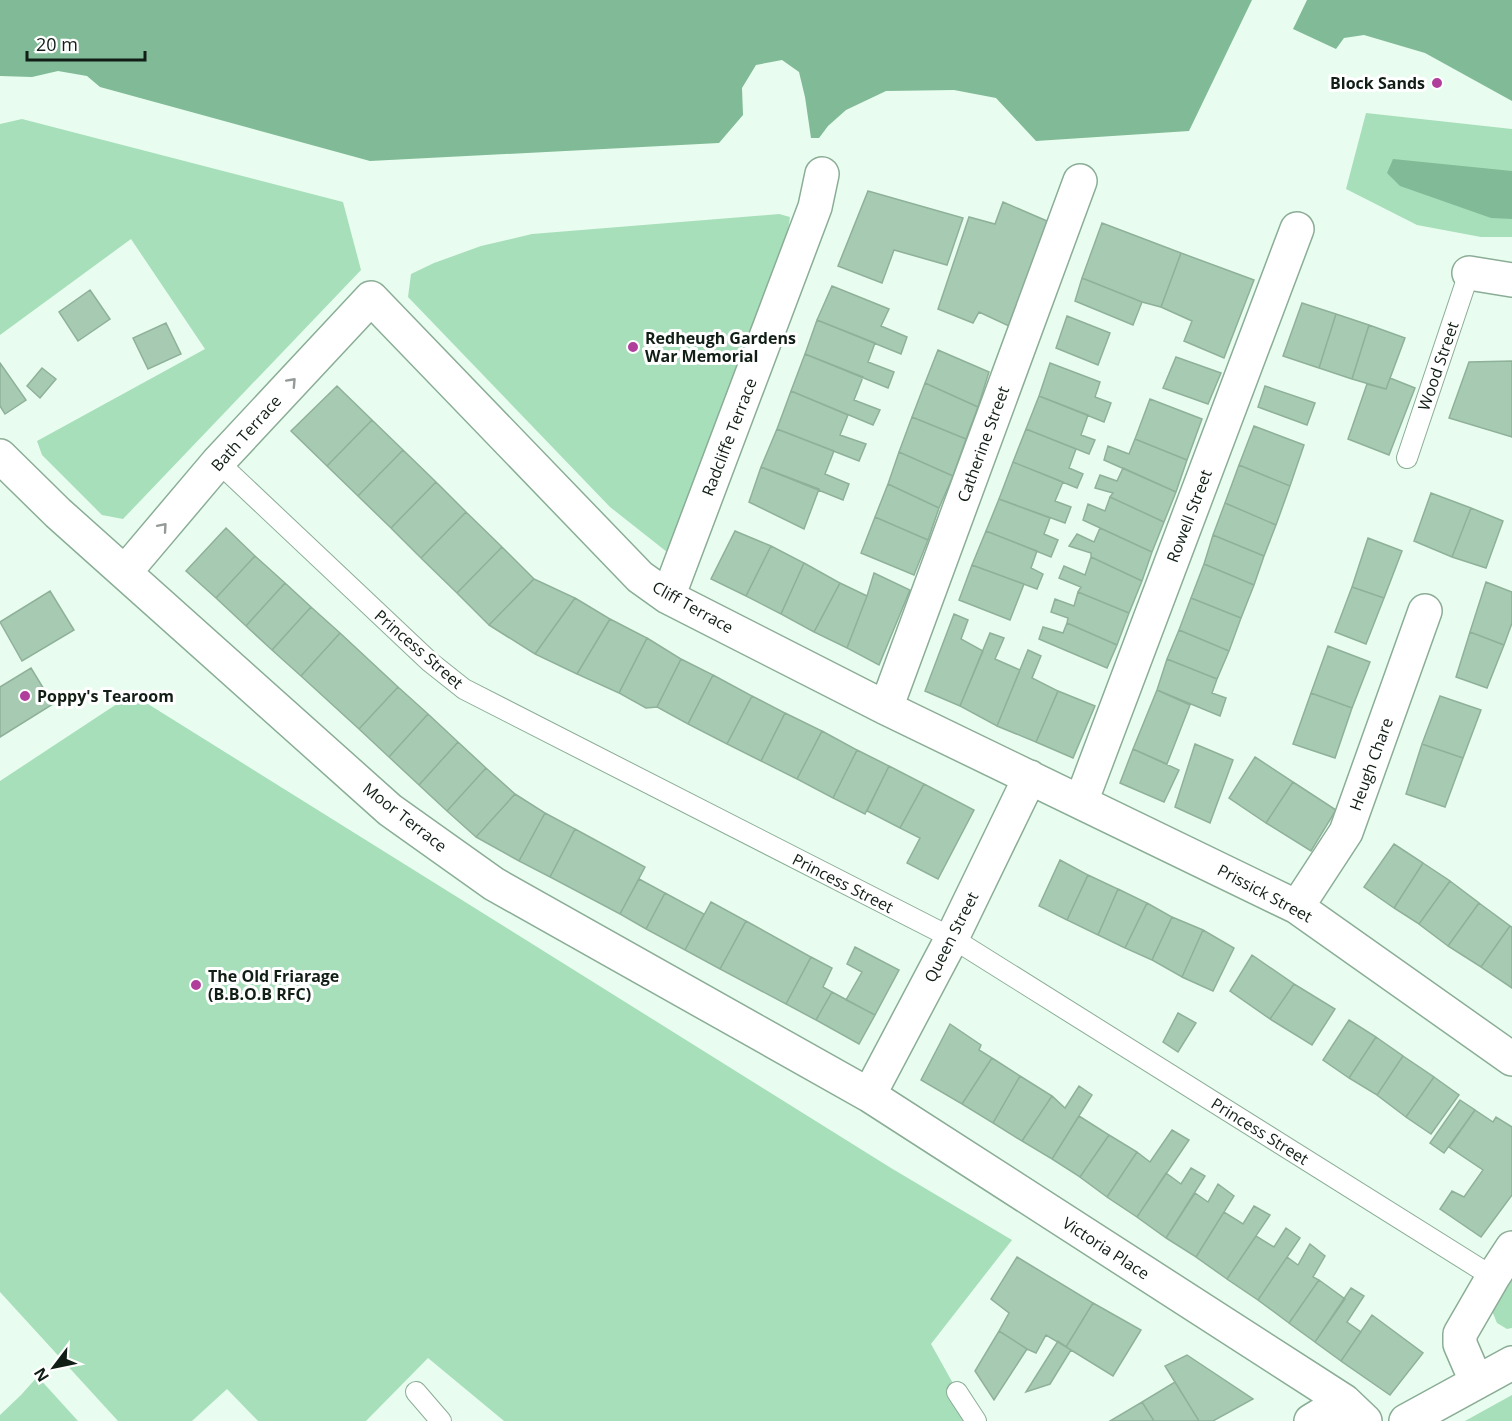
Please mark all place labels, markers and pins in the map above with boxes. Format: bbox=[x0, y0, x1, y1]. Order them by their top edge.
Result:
place label: Block Sands bbox=[1330, 72, 1425, 94]
marker: Block Sands bbox=[1430, 76, 1444, 90]
place label: Redheugh Gardens War Memorial bbox=[645, 327, 796, 367]
marker: Redheugh Gardens War Memorial bbox=[626, 340, 640, 354]
place label: Poppy's Tearoom bbox=[37, 685, 174, 707]
marker: Poppy's Tearoom bbox=[18, 689, 32, 703]
place label: The Old Friarage (B.B.O.B RFC) bbox=[208, 965, 339, 1005]
marker: The Old Friarage (B.B.O.B RFC) bbox=[189, 978, 203, 992]

